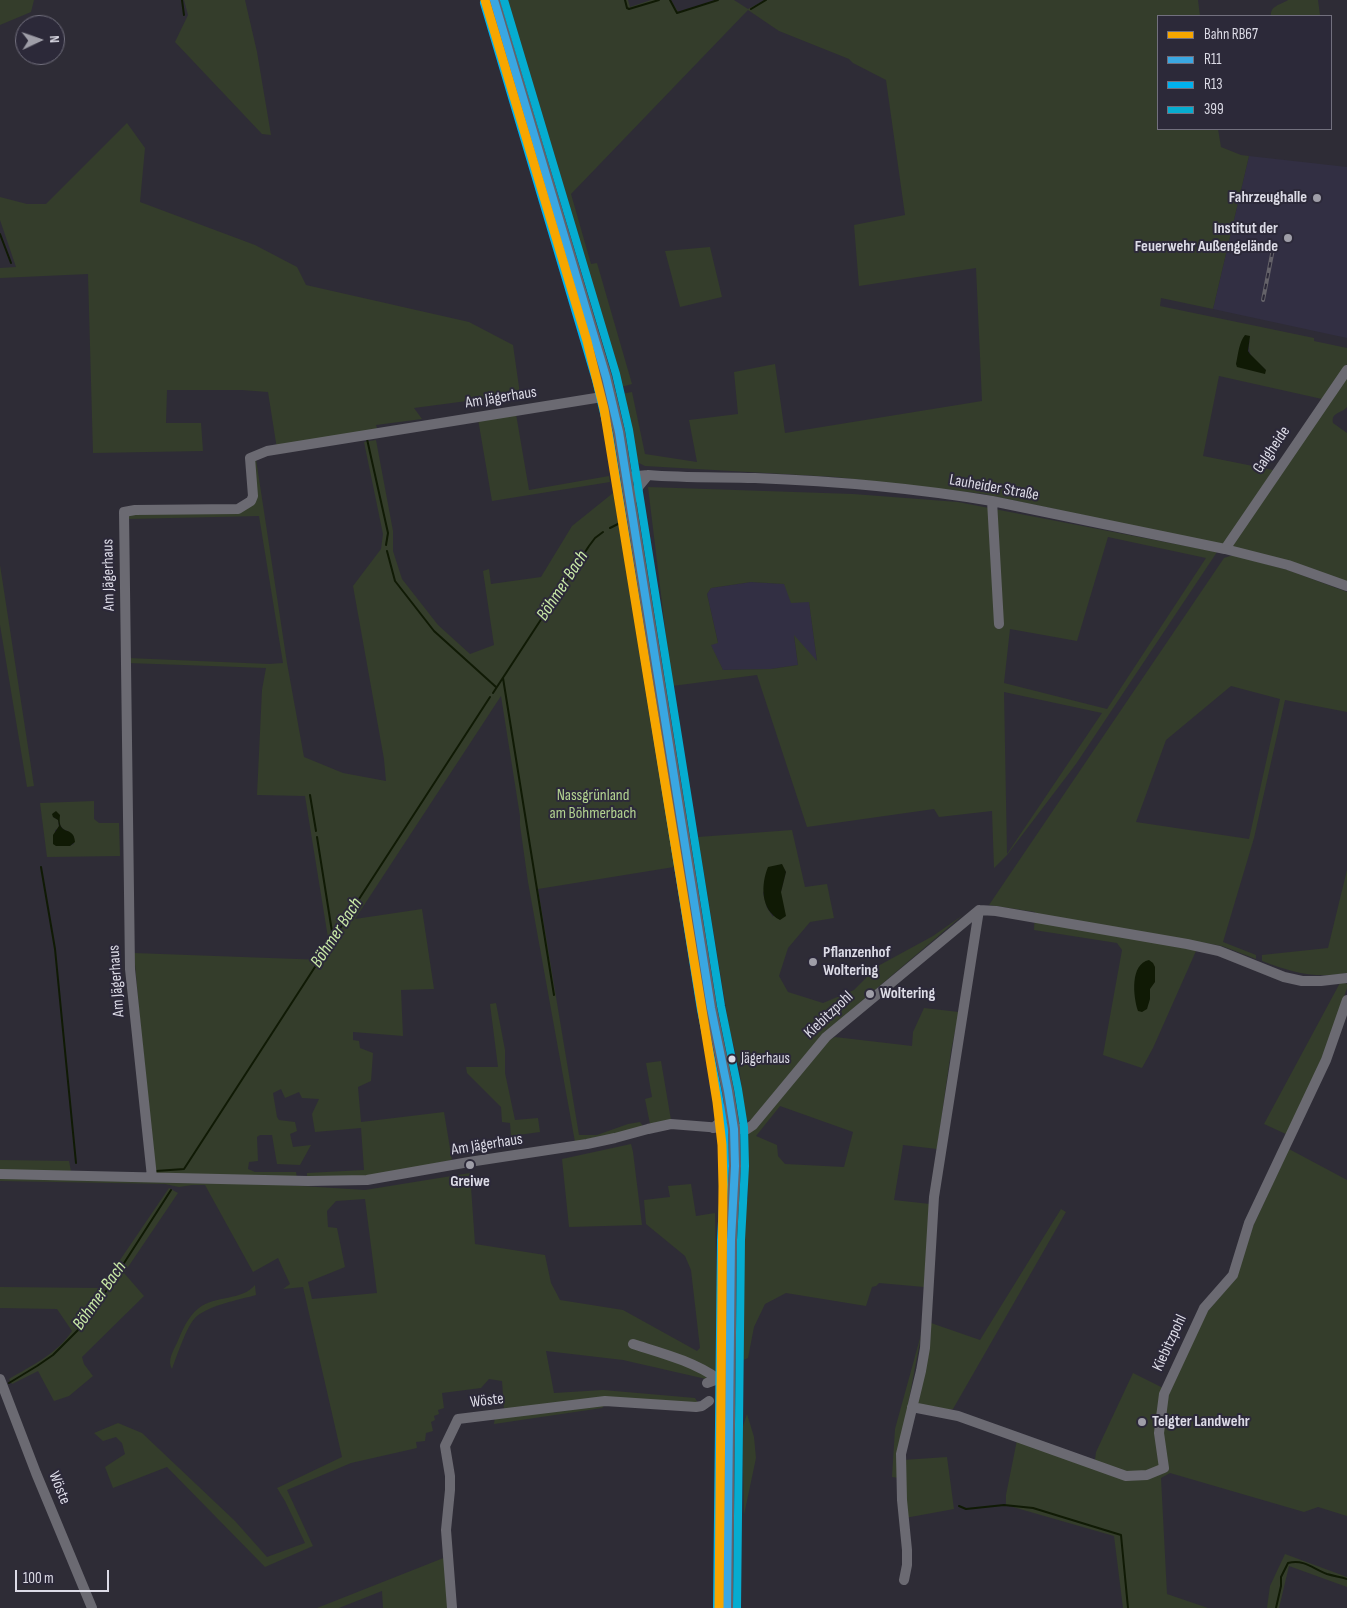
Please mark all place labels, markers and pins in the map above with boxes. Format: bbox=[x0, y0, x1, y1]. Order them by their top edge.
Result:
place label: Fahrzeughalle bbox=[1229, 188, 1307, 208]
marker: Fahrzeughalle bbox=[1311, 192, 1323, 204]
place label: Institut der Feuerwehr Außengelände bbox=[1135, 219, 1278, 257]
marker: Institut der Feuerwehr Außengelände bbox=[1282, 232, 1294, 244]
place label: Pflanzenhof Woltering bbox=[823, 943, 890, 981]
marker: Pflanzenhof Woltering bbox=[807, 956, 819, 968]
place label: Woltering bbox=[880, 984, 935, 1004]
marker: Woltering bbox=[864, 988, 876, 1000]
place label: Jägerhaus bbox=[741, 1050, 790, 1068]
marker: Jägerhaus bbox=[727, 1054, 737, 1064]
marker: Greiwe bbox=[464, 1159, 476, 1171]
place label: Greiwe bbox=[450, 1172, 490, 1192]
place label: Telgter Landwehr bbox=[1152, 1412, 1250, 1432]
marker: Telgter Landwehr bbox=[1136, 1416, 1148, 1428]

